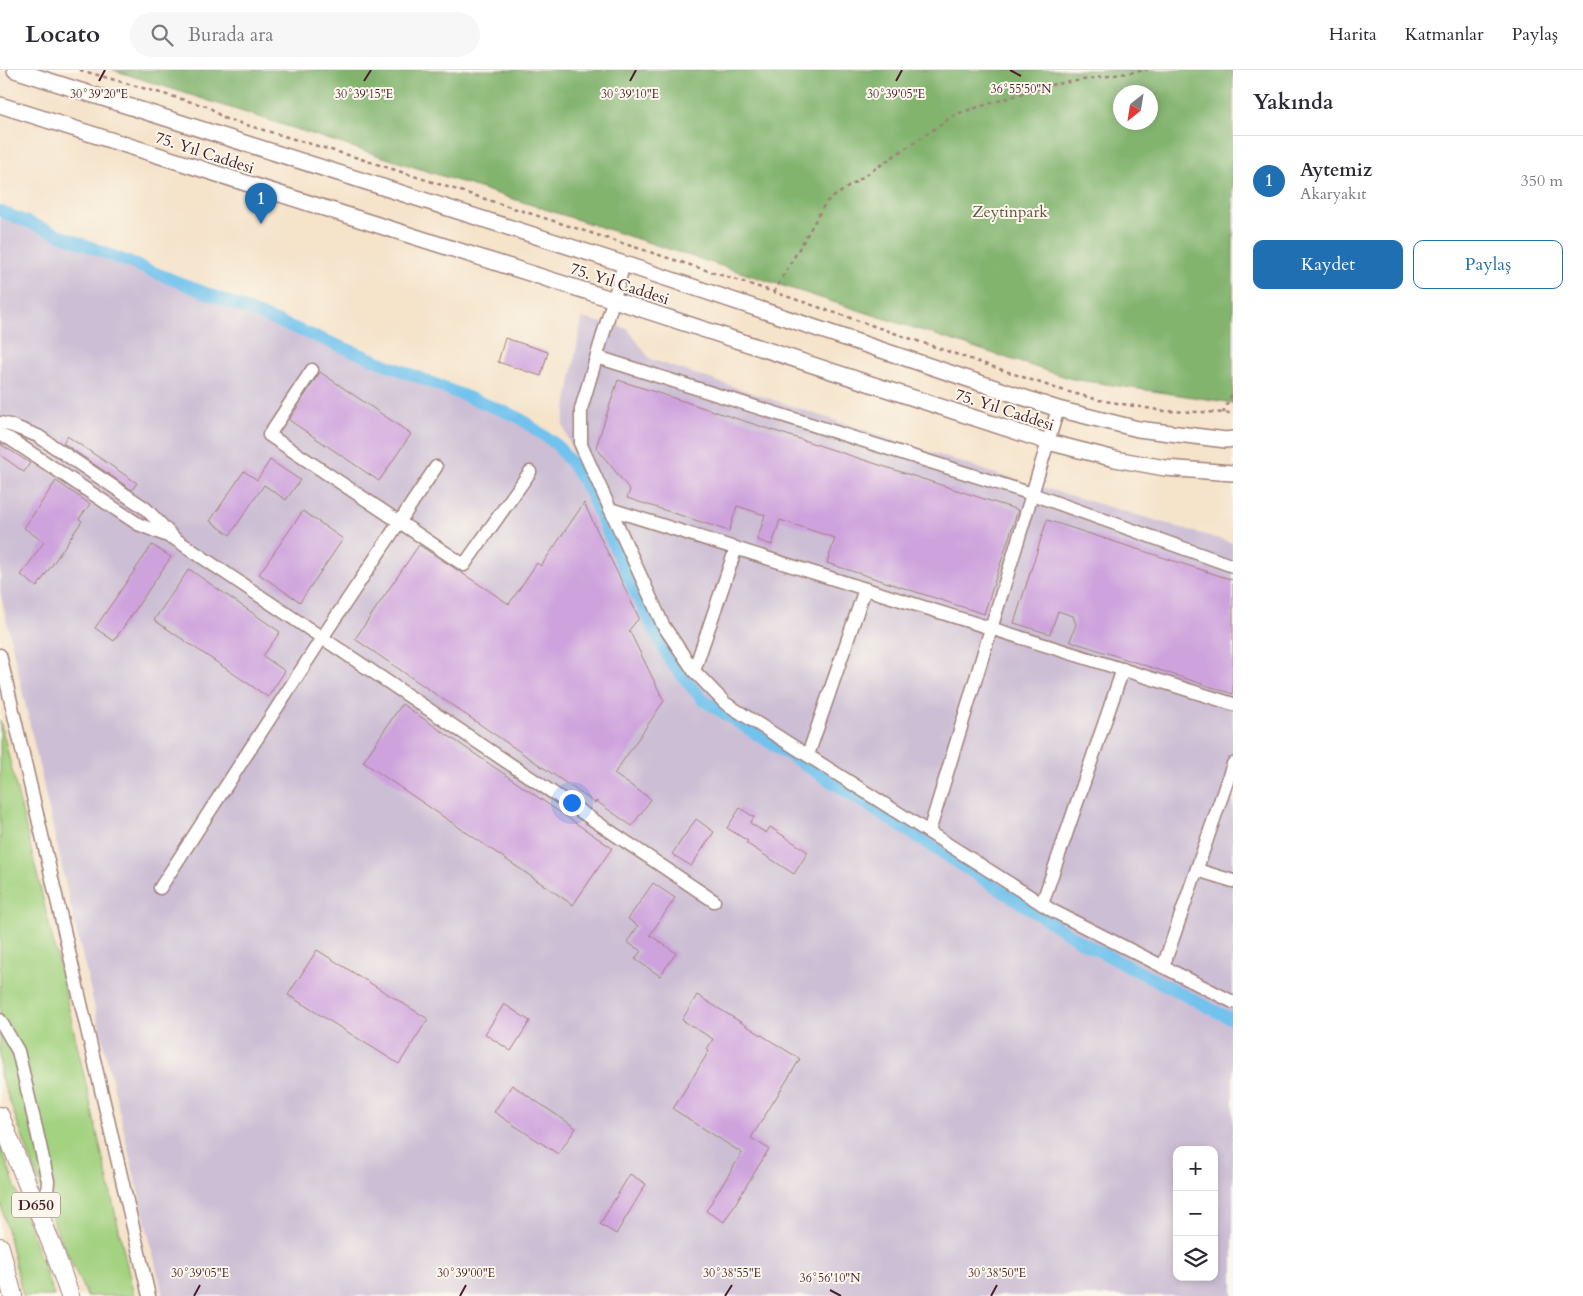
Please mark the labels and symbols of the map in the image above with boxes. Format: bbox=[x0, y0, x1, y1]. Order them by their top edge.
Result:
text: 36°55'50"N bbox=[991, 81, 1052, 97]
north arrow bbox=[1113, 85, 1158, 130]
text: 30°39'20"E bbox=[70, 86, 128, 102]
text: 30°39'15"E bbox=[335, 86, 393, 102]
text: 30°39'10"E bbox=[601, 86, 659, 102]
text: 30°39'05"E bbox=[867, 86, 925, 102]
street label: 75. Yıl Caddesi bbox=[152, 127, 257, 179]
pin: 1 bbox=[245, 183, 277, 224]
park label: Zeytinpark bbox=[972, 201, 1048, 223]
street label: 75. Yıl Caddesi bbox=[567, 258, 672, 310]
street label: 75. Yıl Caddesi bbox=[952, 384, 1057, 436]
your location bbox=[559, 790, 585, 816]
road number: D650 bbox=[12, 1192, 60, 1218]
text: 30°39'05"E bbox=[171, 1265, 229, 1281]
text: 30°39'00"E bbox=[437, 1265, 495, 1281]
text: 30°38'55"E bbox=[703, 1265, 761, 1281]
text: 30°38'50"E bbox=[968, 1265, 1026, 1281]
text: 36°56'10"N bbox=[800, 1270, 861, 1286]

